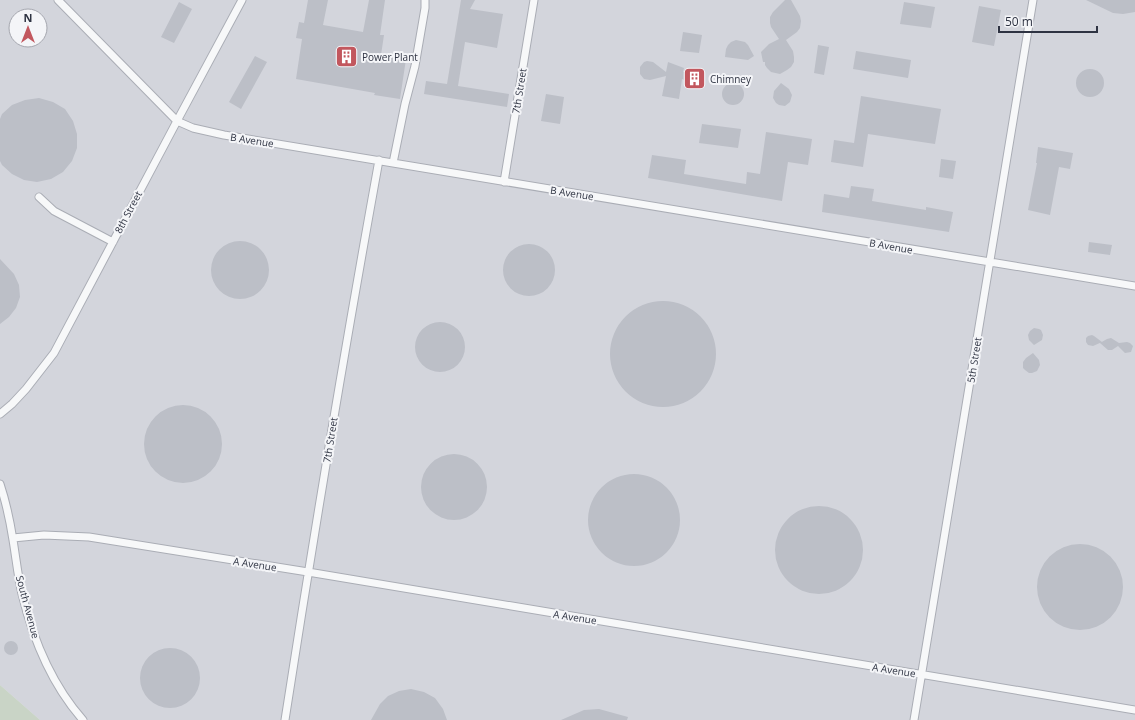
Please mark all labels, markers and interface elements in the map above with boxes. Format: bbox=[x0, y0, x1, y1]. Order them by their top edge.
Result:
north arrow bbox=[8, 8, 48, 48]
scale bar bbox=[999, 8, 1097, 34]
text: N bbox=[24, 10, 32, 25]
text: 50 m bbox=[1005, 13, 1033, 30]
building icon: Power Plant bbox=[333, 44, 359, 70]
place label: Power Plant bbox=[362, 50, 418, 64]
building icon: Chimney bbox=[682, 66, 708, 92]
street label: 7th Street bbox=[508, 67, 530, 115]
place label: Chimney bbox=[710, 72, 752, 86]
street label: B Avenue bbox=[229, 130, 275, 150]
street label: B Avenue bbox=[549, 183, 595, 203]
street label: 8th Street bbox=[111, 188, 145, 236]
street label: B Avenue bbox=[868, 235, 914, 257]
street label: 5th Street bbox=[963, 336, 985, 384]
street label: 7th Street bbox=[319, 416, 341, 464]
street label: A Avenue bbox=[232, 554, 278, 574]
street label: South Avenue bbox=[13, 574, 43, 640]
street label: A Avenue bbox=[552, 607, 598, 627]
street label: A Avenue bbox=[871, 660, 917, 680]

